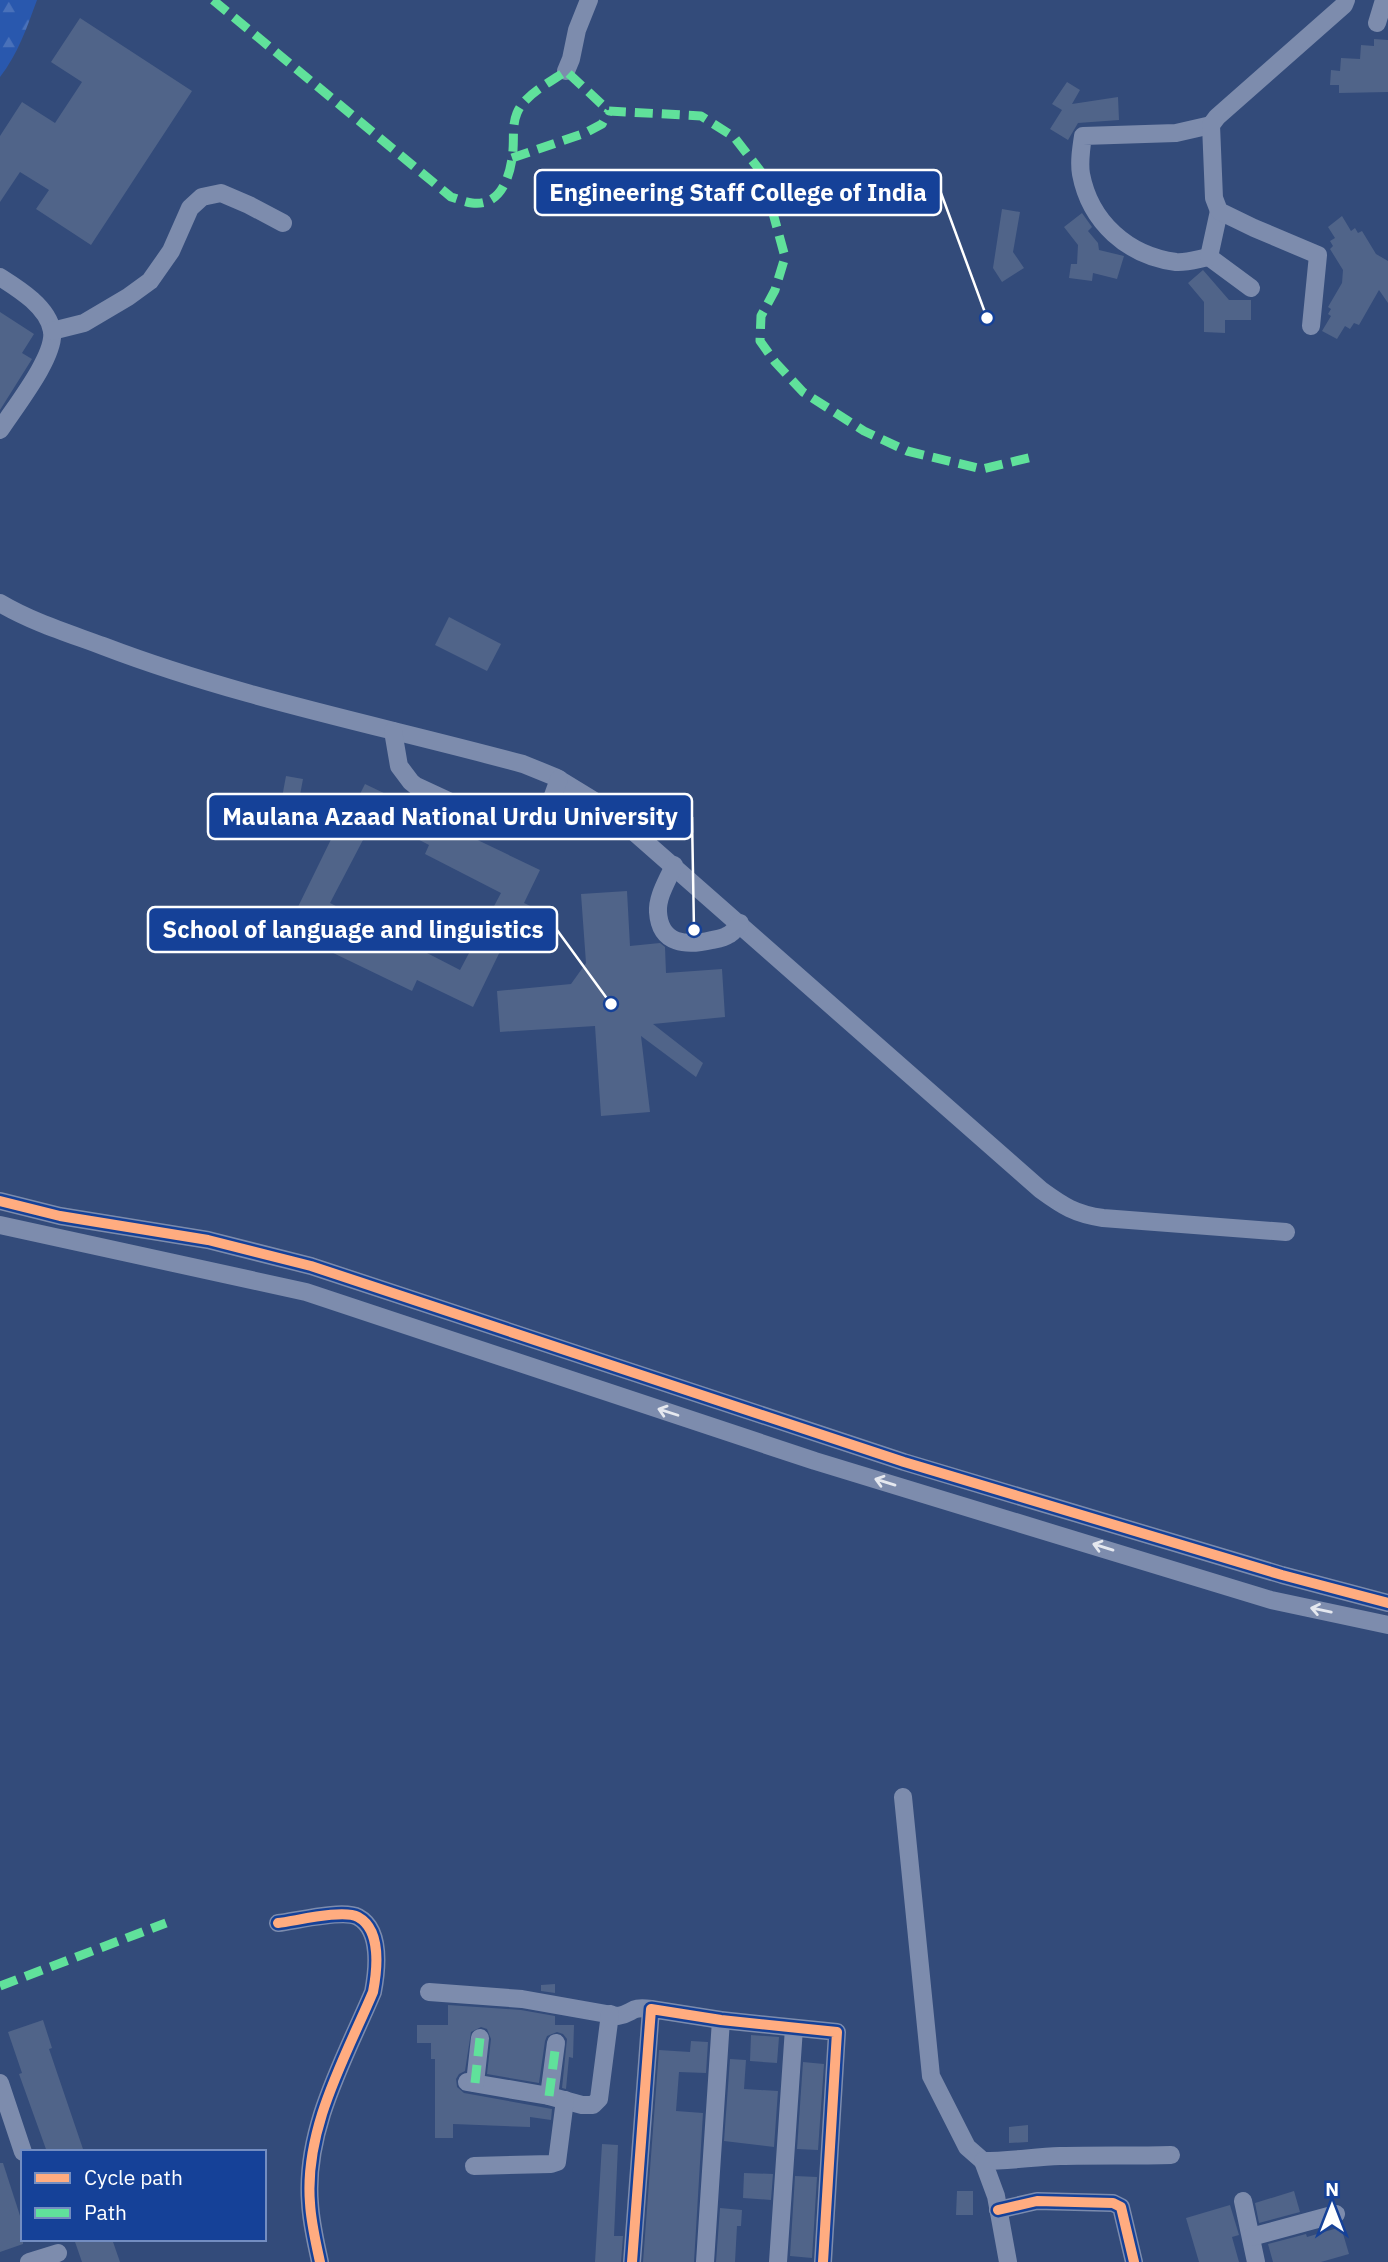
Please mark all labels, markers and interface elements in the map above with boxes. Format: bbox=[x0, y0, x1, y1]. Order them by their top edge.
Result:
callout: Engineering Staff College of India bbox=[535, 170, 941, 215]
text: Engineering Staff College of India bbox=[549, 176, 927, 208]
callout: Maulana Azaad National Urdu University bbox=[208, 794, 692, 839]
text: Maulana Azaad National Urdu University bbox=[222, 800, 678, 832]
callout: School of language and linguistics bbox=[148, 907, 557, 952]
text: School of language and linguistics bbox=[162, 913, 544, 945]
one-way arrow bbox=[658, 1405, 680, 1418]
one-way arrow bbox=[874, 1475, 897, 1488]
one-way arrow bbox=[1092, 1540, 1114, 1553]
one-way arrow bbox=[1310, 1603, 1333, 1617]
legend bbox=[21, 2150, 266, 2241]
text: Cycle path bbox=[84, 2163, 183, 2191]
north arrow bbox=[1297, 2171, 1367, 2241]
text: N bbox=[1325, 2177, 1339, 2201]
text: Path bbox=[84, 2198, 127, 2226]

